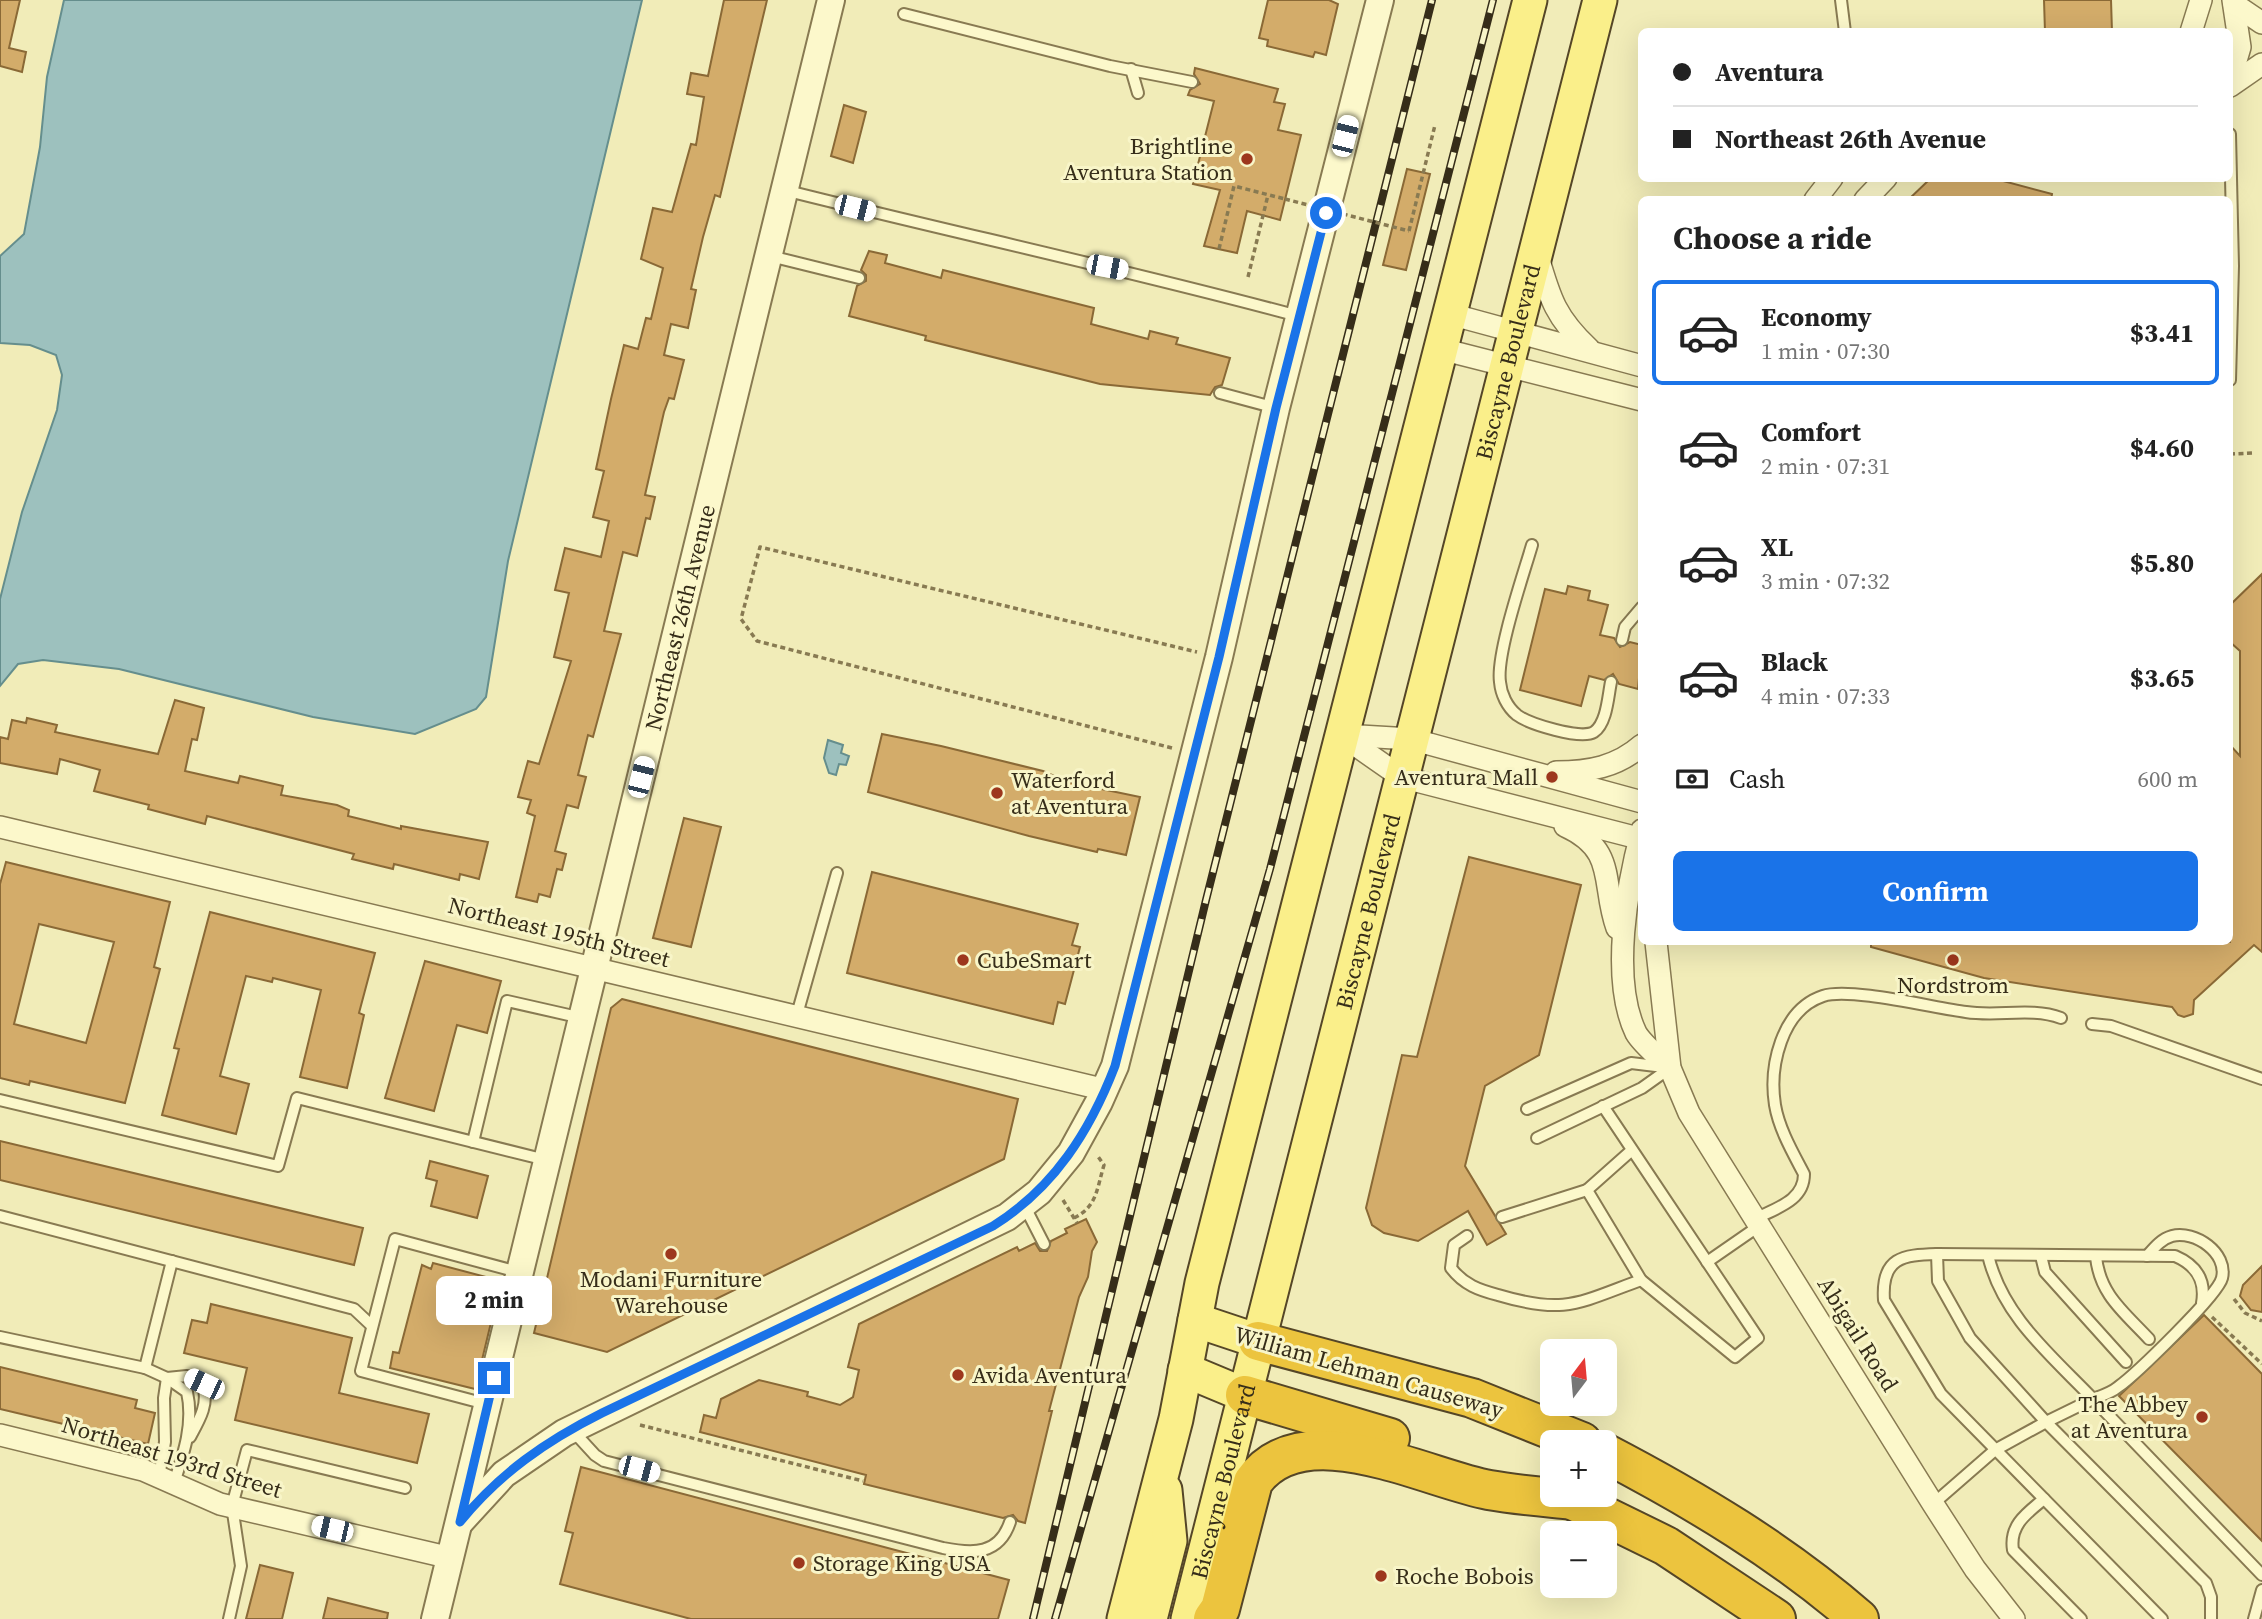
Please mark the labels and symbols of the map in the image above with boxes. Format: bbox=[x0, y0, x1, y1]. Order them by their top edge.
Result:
car bbox=[1330, 113, 1361, 159]
place label: Brightline Aventura Station bbox=[1063, 130, 1233, 188]
marker: Brightline Aventura Station bbox=[1239, 151, 1255, 167]
car bbox=[833, 193, 878, 223]
route start bbox=[1310, 197, 1342, 229]
car bbox=[1085, 253, 1130, 281]
street label: Biscayne Boulevard bbox=[1468, 261, 1548, 463]
street label: Northeast 26th Avenue bbox=[637, 501, 723, 734]
car bbox=[626, 754, 657, 800]
place label: Aventura Mall bbox=[1394, 761, 1538, 793]
place label: Waterford at Aventura bbox=[1011, 764, 1129, 822]
marker: Aventura Mall bbox=[1544, 769, 1560, 785]
marker: Waterford at Aventura bbox=[989, 785, 1005, 801]
street label: Biscayne Boulevard bbox=[1328, 810, 1408, 1013]
street label: Northeast 195th Street bbox=[445, 889, 674, 975]
place label: CubeSmart bbox=[977, 944, 1092, 976]
marker: CubeSmart bbox=[955, 952, 971, 968]
marker: Nordstrom bbox=[1945, 952, 1961, 968]
place label: Nordstrom bbox=[1897, 969, 2009, 1001]
marker: Modani Furniture Warehouse bbox=[663, 1246, 679, 1262]
place label: Modani Furniture Warehouse bbox=[580, 1263, 762, 1321]
street label: Abigail Road bbox=[1810, 1271, 1906, 1397]
callout: 2 min bbox=[436, 1276, 552, 1326]
street label: William Lehman Causeway bbox=[1231, 1318, 1508, 1426]
north arrow bbox=[1540, 1339, 1617, 1416]
place label: Avida Aventura bbox=[972, 1359, 1127, 1391]
route end bbox=[478, 1362, 510, 1394]
car bbox=[181, 1366, 228, 1402]
marker: Avida Aventura bbox=[950, 1367, 966, 1383]
street label: Biscayne Boulevard bbox=[1183, 1380, 1263, 1583]
place label: The Abbey at Aventura bbox=[2071, 1388, 2188, 1446]
street label: Northeast 193rd Street bbox=[58, 1408, 286, 1506]
marker: The Abbey at Aventura bbox=[2194, 1409, 2210, 1425]
car bbox=[616, 1453, 663, 1485]
car bbox=[310, 1514, 355, 1544]
place label: Storage King USA bbox=[813, 1547, 991, 1579]
marker: Storage King USA bbox=[791, 1555, 807, 1571]
place label: Roche Bobois bbox=[1395, 1560, 1534, 1592]
marker: Roche Bobois bbox=[1373, 1568, 1389, 1584]

